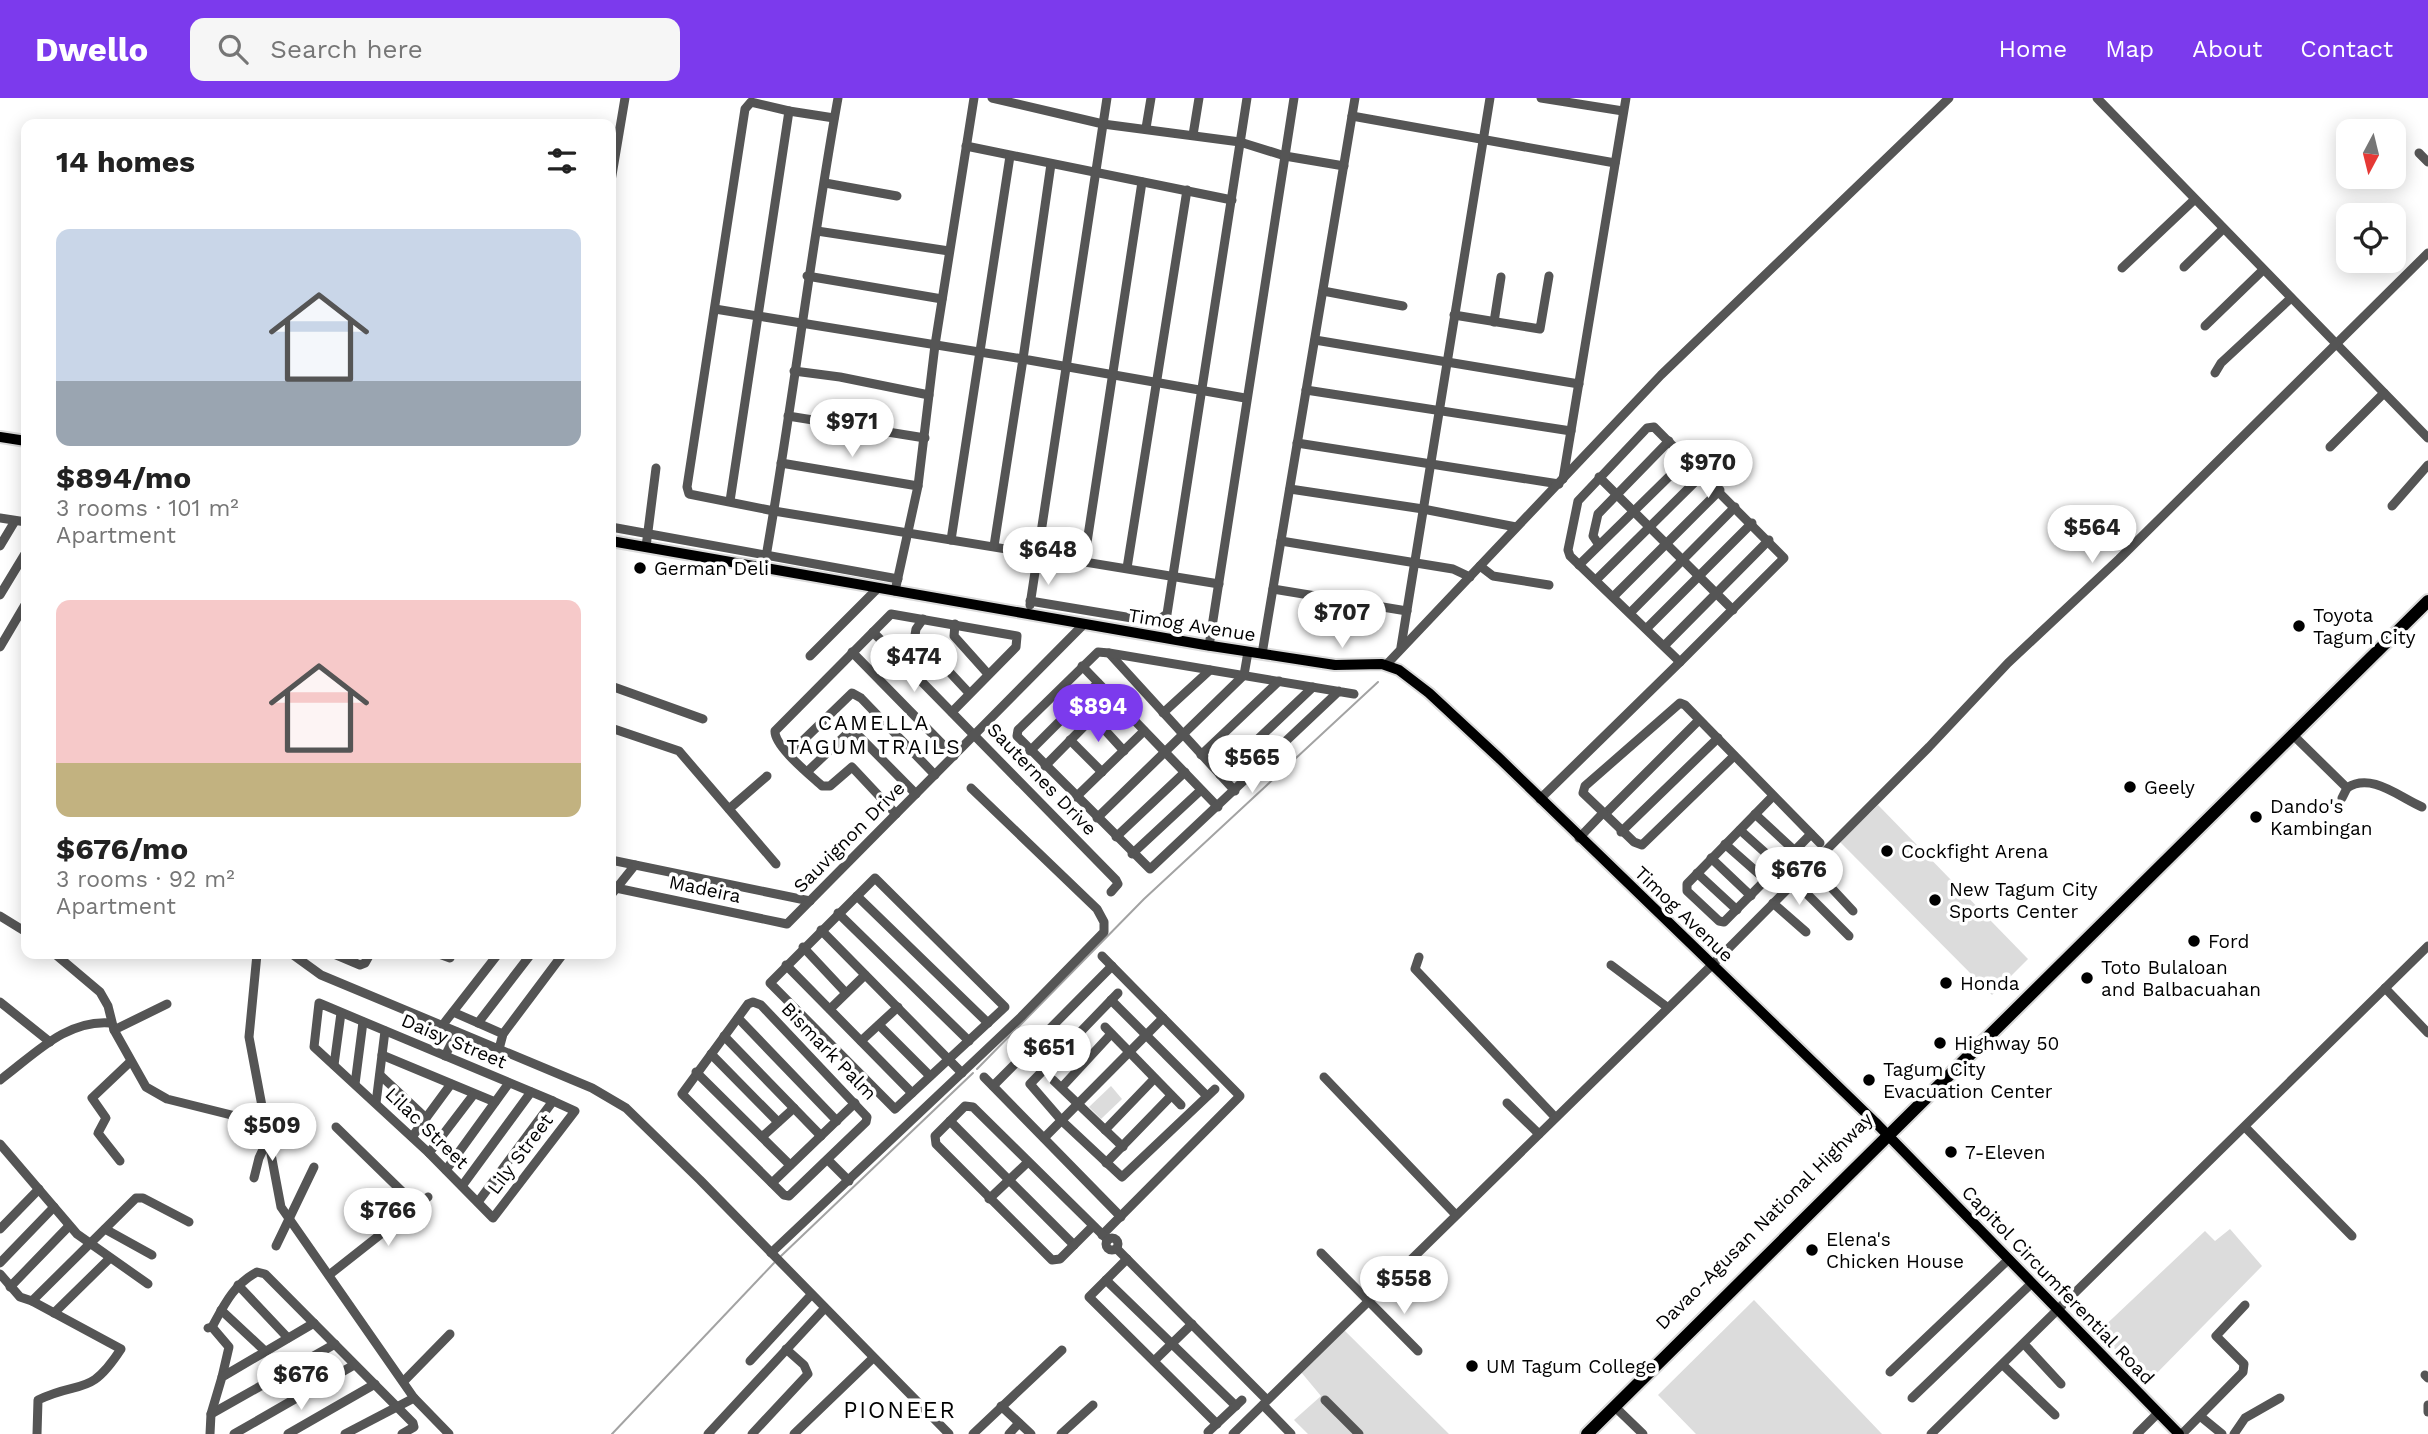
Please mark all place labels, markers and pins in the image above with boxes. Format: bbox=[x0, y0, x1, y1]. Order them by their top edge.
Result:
pin: $971 bbox=[811, 400, 893, 459]
pin: $970 bbox=[1667, 440, 1749, 500]
pin: $564 bbox=[2051, 505, 2133, 565]
pin: $648 bbox=[1007, 528, 1089, 587]
place label: German Deli bbox=[654, 557, 769, 580]
marker: German Deli bbox=[632, 560, 648, 576]
pin: $707 bbox=[1301, 590, 1383, 650]
place label: Toyota Tagum City bbox=[2313, 604, 2416, 649]
marker: Toyota Tagum City bbox=[2291, 618, 2307, 634]
pin: $474 bbox=[873, 634, 955, 694]
pin: $894 bbox=[1057, 684, 1139, 744]
pin: $565 bbox=[1211, 736, 1293, 795]
place label: Geely bbox=[2144, 776, 2195, 799]
marker: Geely bbox=[2122, 779, 2138, 795]
place label: Dando's Kambingan bbox=[2270, 795, 2372, 840]
marker: Dando's Kambingan bbox=[2248, 809, 2264, 825]
place label: Cockfight Arena bbox=[1901, 840, 2048, 863]
marker: Cockfight Arena bbox=[1879, 843, 1895, 859]
pin: $676 bbox=[1758, 848, 1840, 907]
place label: New Tagum City Sports Center bbox=[1949, 878, 2098, 923]
marker: New Tagum City Sports Center bbox=[1927, 892, 1943, 908]
place label: Ford bbox=[2208, 930, 2249, 953]
marker: Ford bbox=[2186, 933, 2202, 949]
place label: Toto Bulaloan and Balbacuahan bbox=[2101, 956, 2261, 1001]
marker: Toto Bulaloan and Balbacuahan bbox=[2079, 970, 2095, 986]
place label: Honda bbox=[1960, 972, 2020, 995]
marker: Honda bbox=[1938, 975, 1954, 991]
pin: $651 bbox=[1008, 1026, 1090, 1085]
place label: Highway 50 bbox=[1954, 1032, 2059, 1055]
marker: Highway 50 bbox=[1932, 1035, 1948, 1051]
place label: Tagum City Evacuation Center bbox=[1883, 1058, 2053, 1103]
marker: Tagum City Evacuation Center bbox=[1861, 1072, 1877, 1088]
pin: $509 bbox=[231, 1104, 313, 1163]
place label: 7-Eleven bbox=[1965, 1141, 2046, 1164]
marker: 7-Eleven bbox=[1943, 1144, 1959, 1160]
pin: $766 bbox=[347, 1188, 429, 1248]
place label: Elena's Chicken House bbox=[1826, 1228, 1964, 1273]
marker: Elena's Chicken House bbox=[1804, 1242, 1820, 1258]
pin: $558 bbox=[1363, 1256, 1445, 1316]
pin: $676 bbox=[260, 1352, 342, 1412]
place label: UM Tagum College bbox=[1486, 1355, 1656, 1378]
marker: UM Tagum College bbox=[1464, 1358, 1480, 1374]

